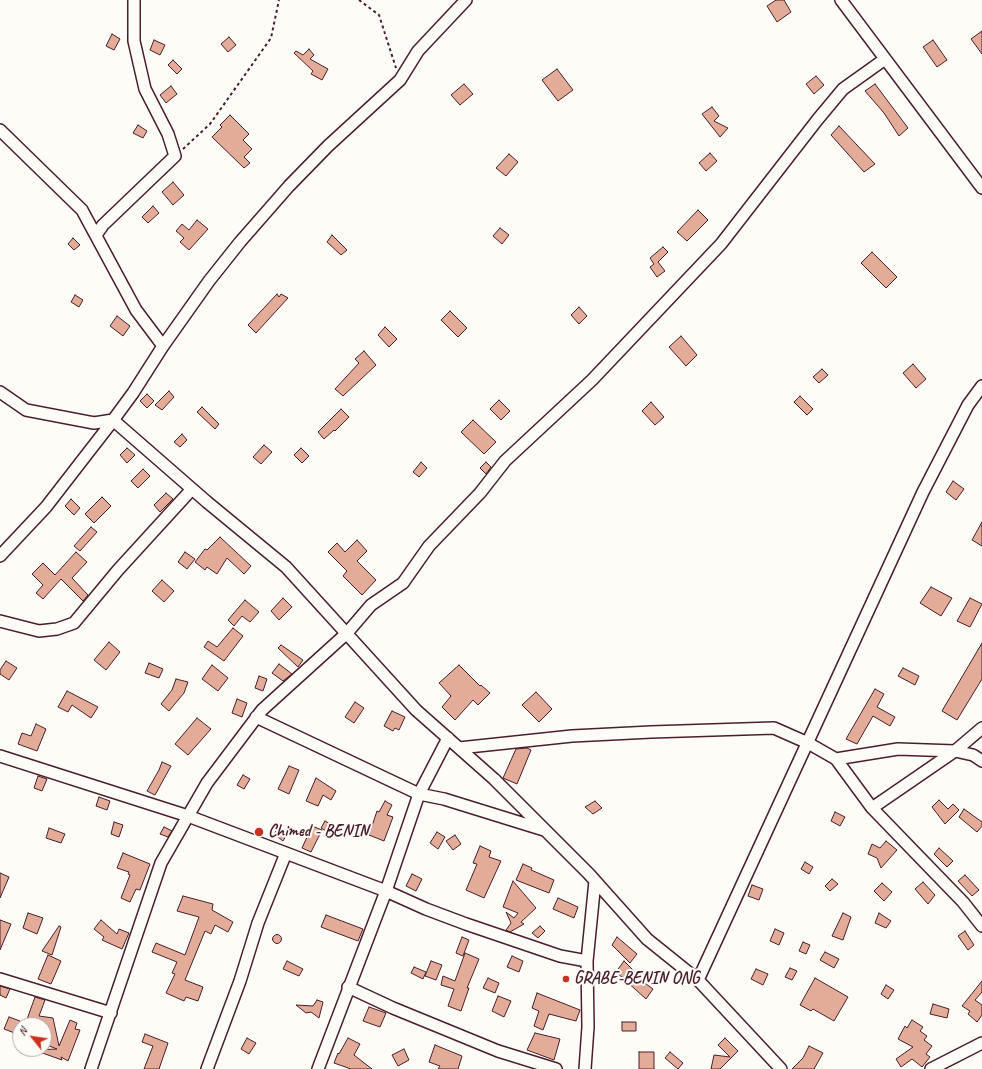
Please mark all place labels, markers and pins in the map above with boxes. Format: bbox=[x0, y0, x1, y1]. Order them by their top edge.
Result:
place label: Chimed - BENIN bbox=[268, 822, 369, 842]
marker: Chimed - BENIN bbox=[253, 826, 265, 838]
place label: GRABE-BENIN ONG bbox=[574, 969, 699, 989]
marker: GRABE-BENIN ONG bbox=[561, 974, 571, 984]

